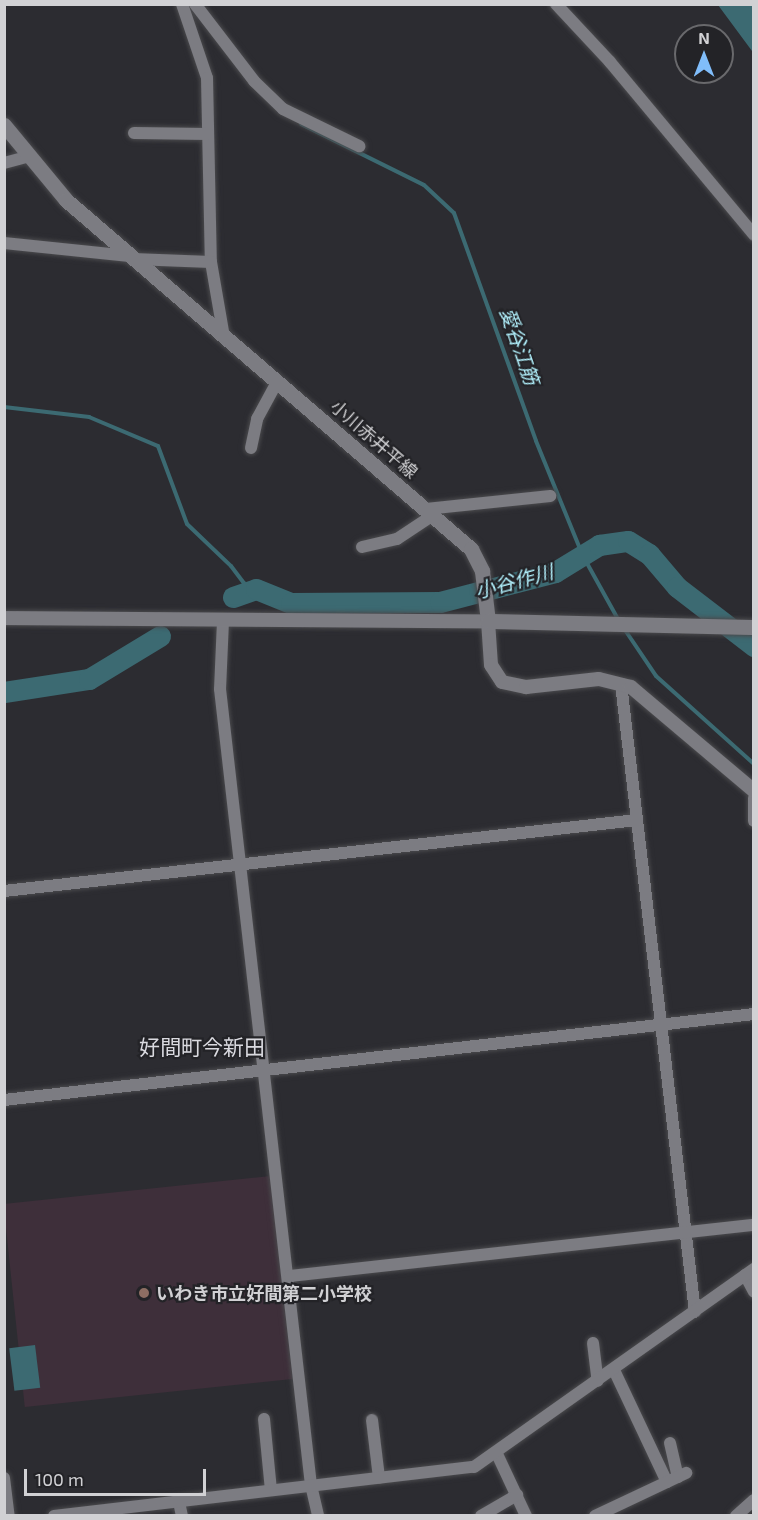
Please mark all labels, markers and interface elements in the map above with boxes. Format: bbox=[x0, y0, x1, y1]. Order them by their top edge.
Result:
north arrow bbox=[674, 24, 734, 84]
text: N bbox=[698, 28, 710, 47]
water label: 愛谷江筋 bbox=[496, 304, 544, 388]
street label: 小川赤井平線 bbox=[326, 395, 422, 483]
water label: 小谷作川 bbox=[472, 559, 556, 603]
district label: 好間町今新田 bbox=[139, 1034, 265, 1060]
place label: いわき市立好間第二小学校 bbox=[156, 1282, 372, 1304]
marker: いわき市立好間第二小学校 bbox=[137, 1286, 151, 1300]
scale bar bbox=[27, 1457, 208, 1495]
text: 100 m bbox=[35, 1468, 84, 1490]

